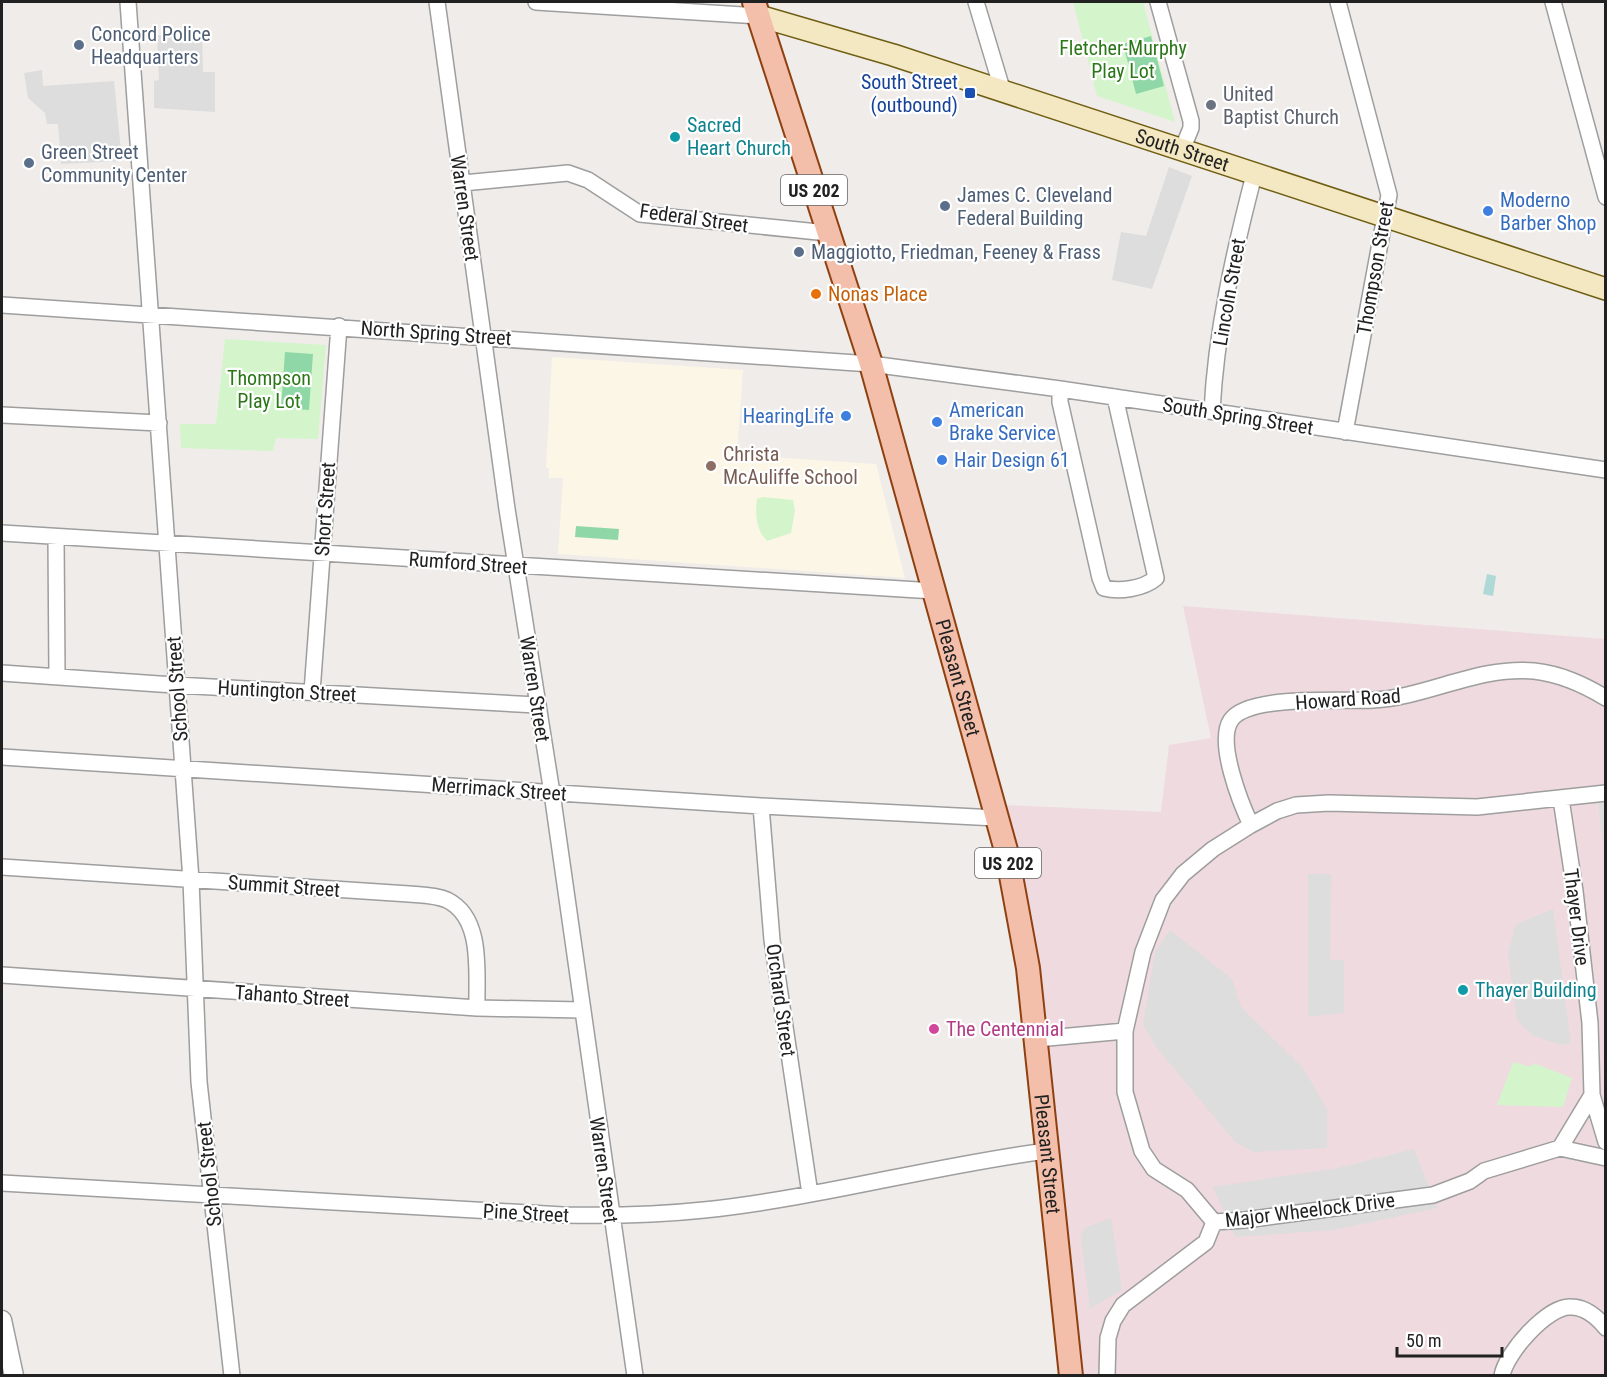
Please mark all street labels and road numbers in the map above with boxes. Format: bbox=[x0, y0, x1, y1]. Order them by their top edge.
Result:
street label: South Street bbox=[1132, 123, 1232, 177]
street label: Warren Street bbox=[446, 153, 484, 263]
road number: US 202 bbox=[781, 175, 847, 205]
street label: Federal Street bbox=[638, 199, 750, 238]
street label: Thompson Street bbox=[1351, 199, 1399, 337]
street label: Lincoln Street bbox=[1208, 236, 1250, 348]
street label: North Spring Street bbox=[360, 316, 512, 350]
street label: South Spring Street bbox=[1161, 392, 1315, 440]
street label: Short Street bbox=[310, 461, 340, 557]
street label: Rumford Street bbox=[408, 547, 528, 579]
street label: Pleasant Street bbox=[930, 616, 986, 739]
street label: Warren Street bbox=[515, 634, 555, 744]
street label: School Street bbox=[161, 636, 193, 742]
street label: Huntington Street bbox=[217, 675, 357, 707]
street label: Howard Road bbox=[1294, 683, 1402, 715]
street label: Merrimack Street bbox=[431, 772, 568, 806]
road number: US 202 bbox=[975, 848, 1041, 878]
street label: Thayer Drive bbox=[1559, 867, 1595, 967]
street label: Summit Street bbox=[227, 870, 341, 902]
street label: Orchard Street bbox=[761, 942, 801, 1058]
street label: Tahanto Street bbox=[234, 980, 350, 1012]
street label: Pleasant Street bbox=[1029, 1093, 1066, 1215]
street label: Warren Street bbox=[585, 1115, 623, 1225]
street label: School Street bbox=[192, 1120, 226, 1228]
street label: Major Wheelock Drive bbox=[1224, 1188, 1396, 1232]
street label: Pine Street bbox=[482, 1199, 570, 1227]

